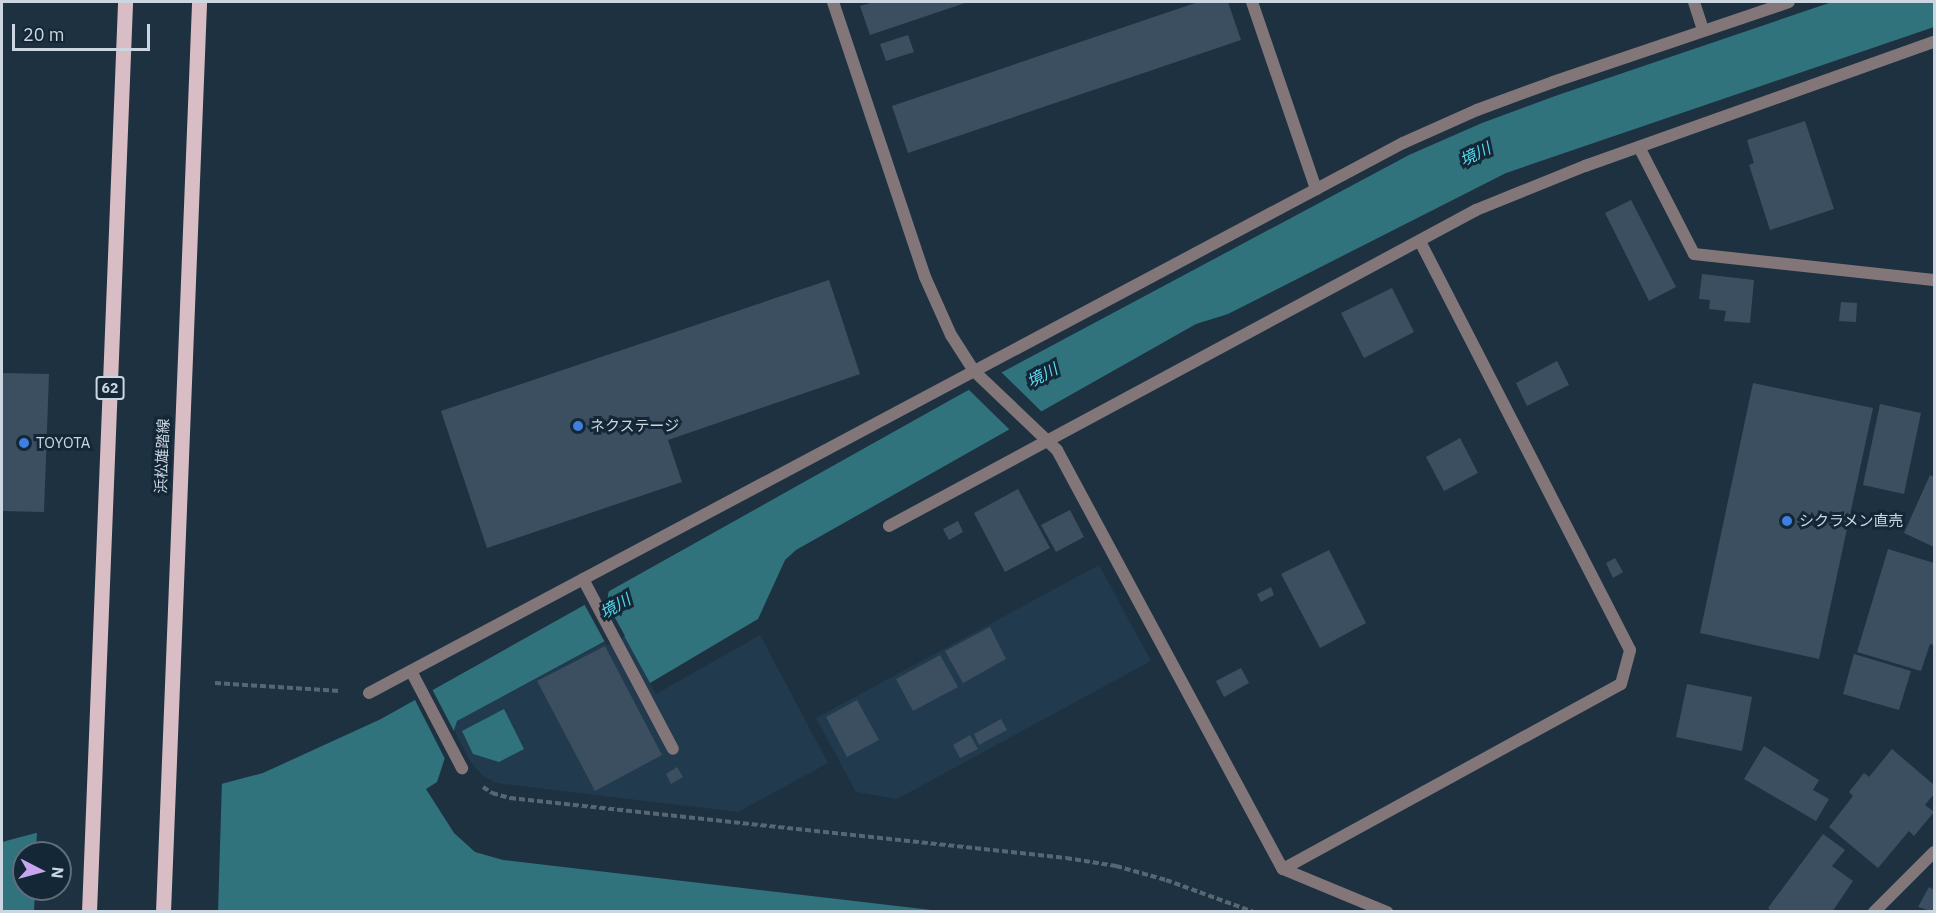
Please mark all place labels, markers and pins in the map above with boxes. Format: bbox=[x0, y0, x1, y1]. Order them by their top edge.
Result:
place label: ネクステージ bbox=[590, 417, 680, 435]
marker: ネクステージ bbox=[571, 419, 585, 433]
place label: TOYOTA bbox=[36, 434, 90, 452]
marker: TOYOTA bbox=[17, 436, 31, 450]
place label: シクラメン直売 bbox=[1799, 512, 1904, 530]
marker: シクラメン直売 bbox=[1780, 514, 1794, 528]

